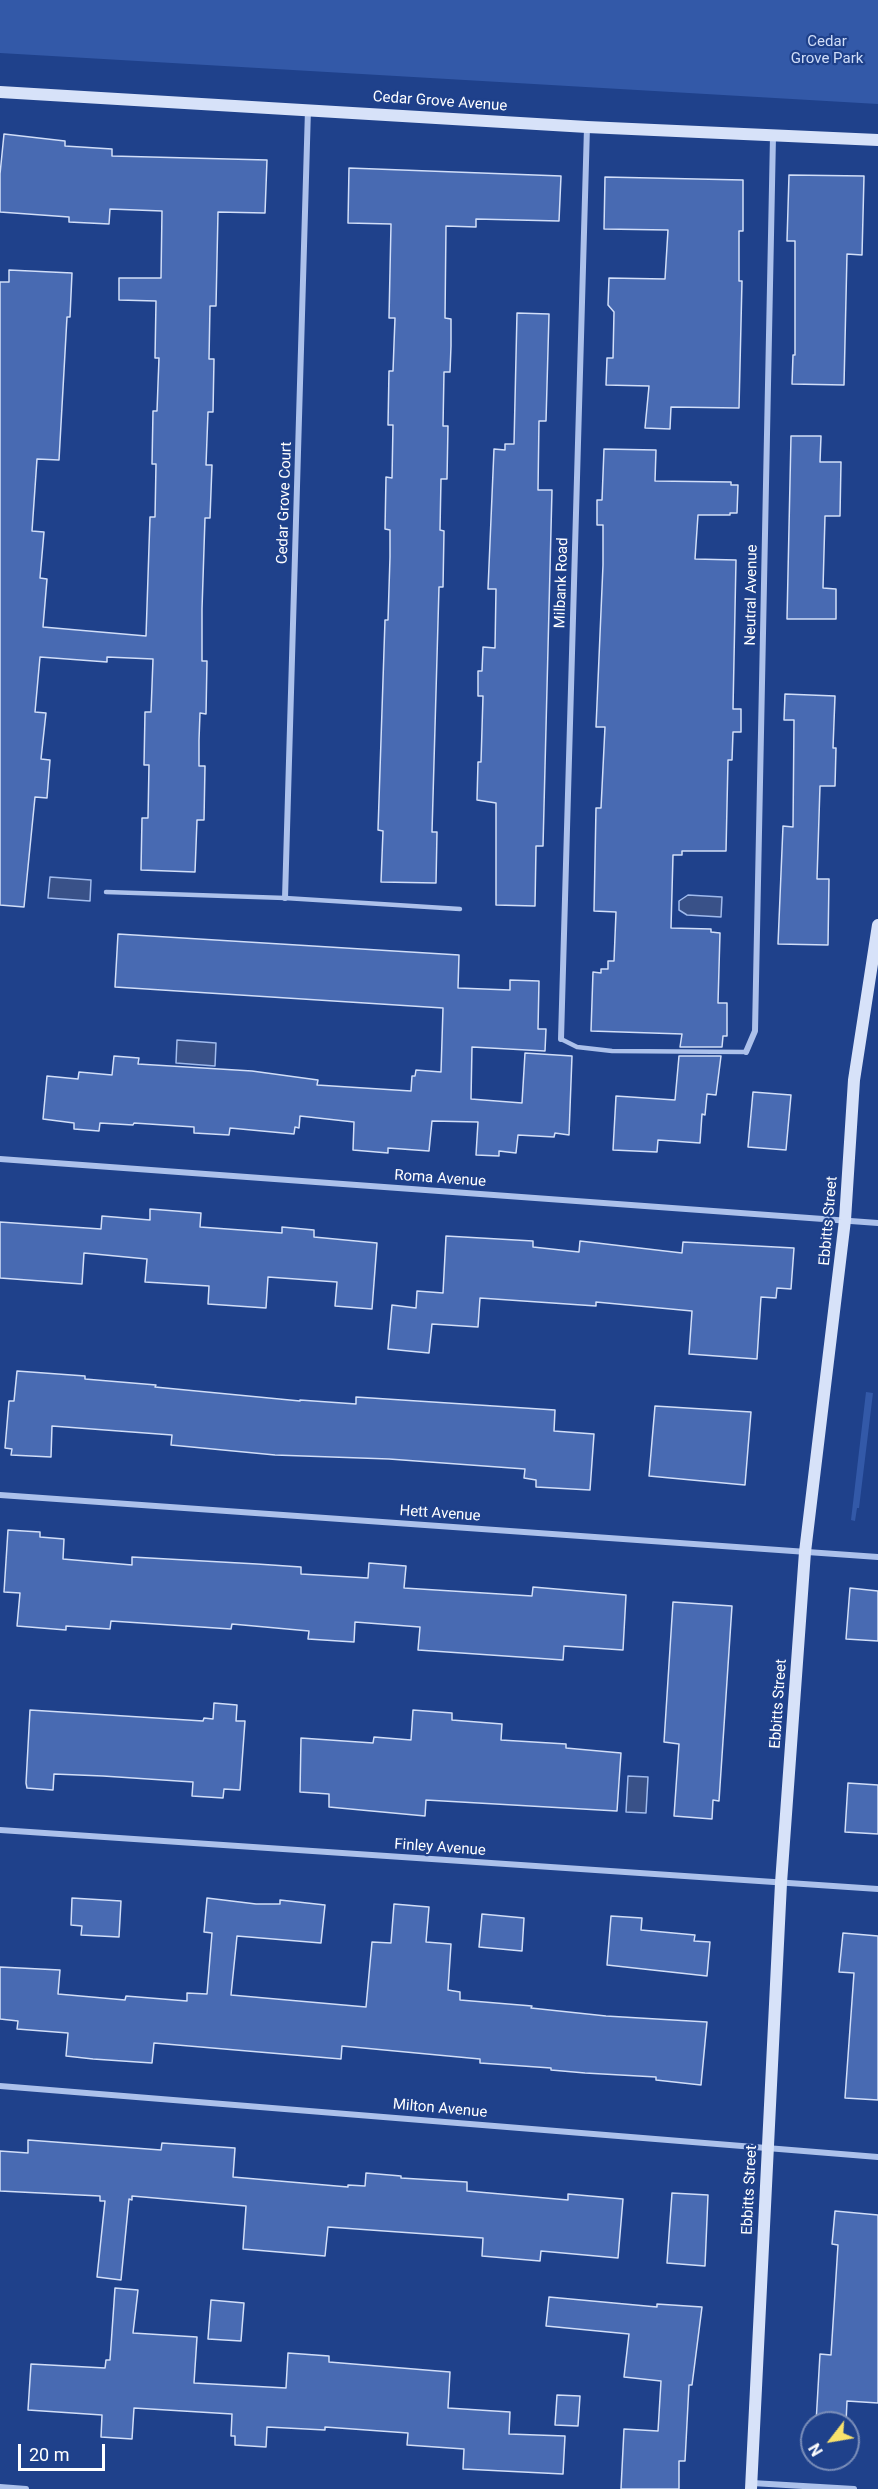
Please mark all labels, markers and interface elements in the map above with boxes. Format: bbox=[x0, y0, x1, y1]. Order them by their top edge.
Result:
park label: Cedar Grove Park bbox=[791, 33, 863, 68]
street label: Cedar Grove Avenue bbox=[372, 88, 508, 116]
street label: Cedar Grove Court bbox=[274, 441, 296, 565]
street label: Milbank Road bbox=[551, 537, 573, 629]
street label: Neutral Avenue bbox=[742, 544, 762, 646]
street label: Roma Avenue bbox=[394, 1167, 486, 1191]
street label: Ebbitts Street bbox=[816, 1175, 842, 1267]
street label: Hett Avenue bbox=[399, 1502, 481, 1526]
street label: Ebbitts Street bbox=[767, 1659, 791, 1749]
street label: Finley Avenue bbox=[394, 1836, 486, 1860]
street label: Milton Avenue bbox=[392, 2096, 488, 2122]
street label: Ebbitts Street bbox=[739, 2145, 761, 2235]
north arrow bbox=[800, 2411, 860, 2471]
scale bar bbox=[21, 2432, 108, 2470]
text: N bbox=[805, 2440, 827, 2459]
text: 20 m bbox=[29, 2444, 69, 2465]

